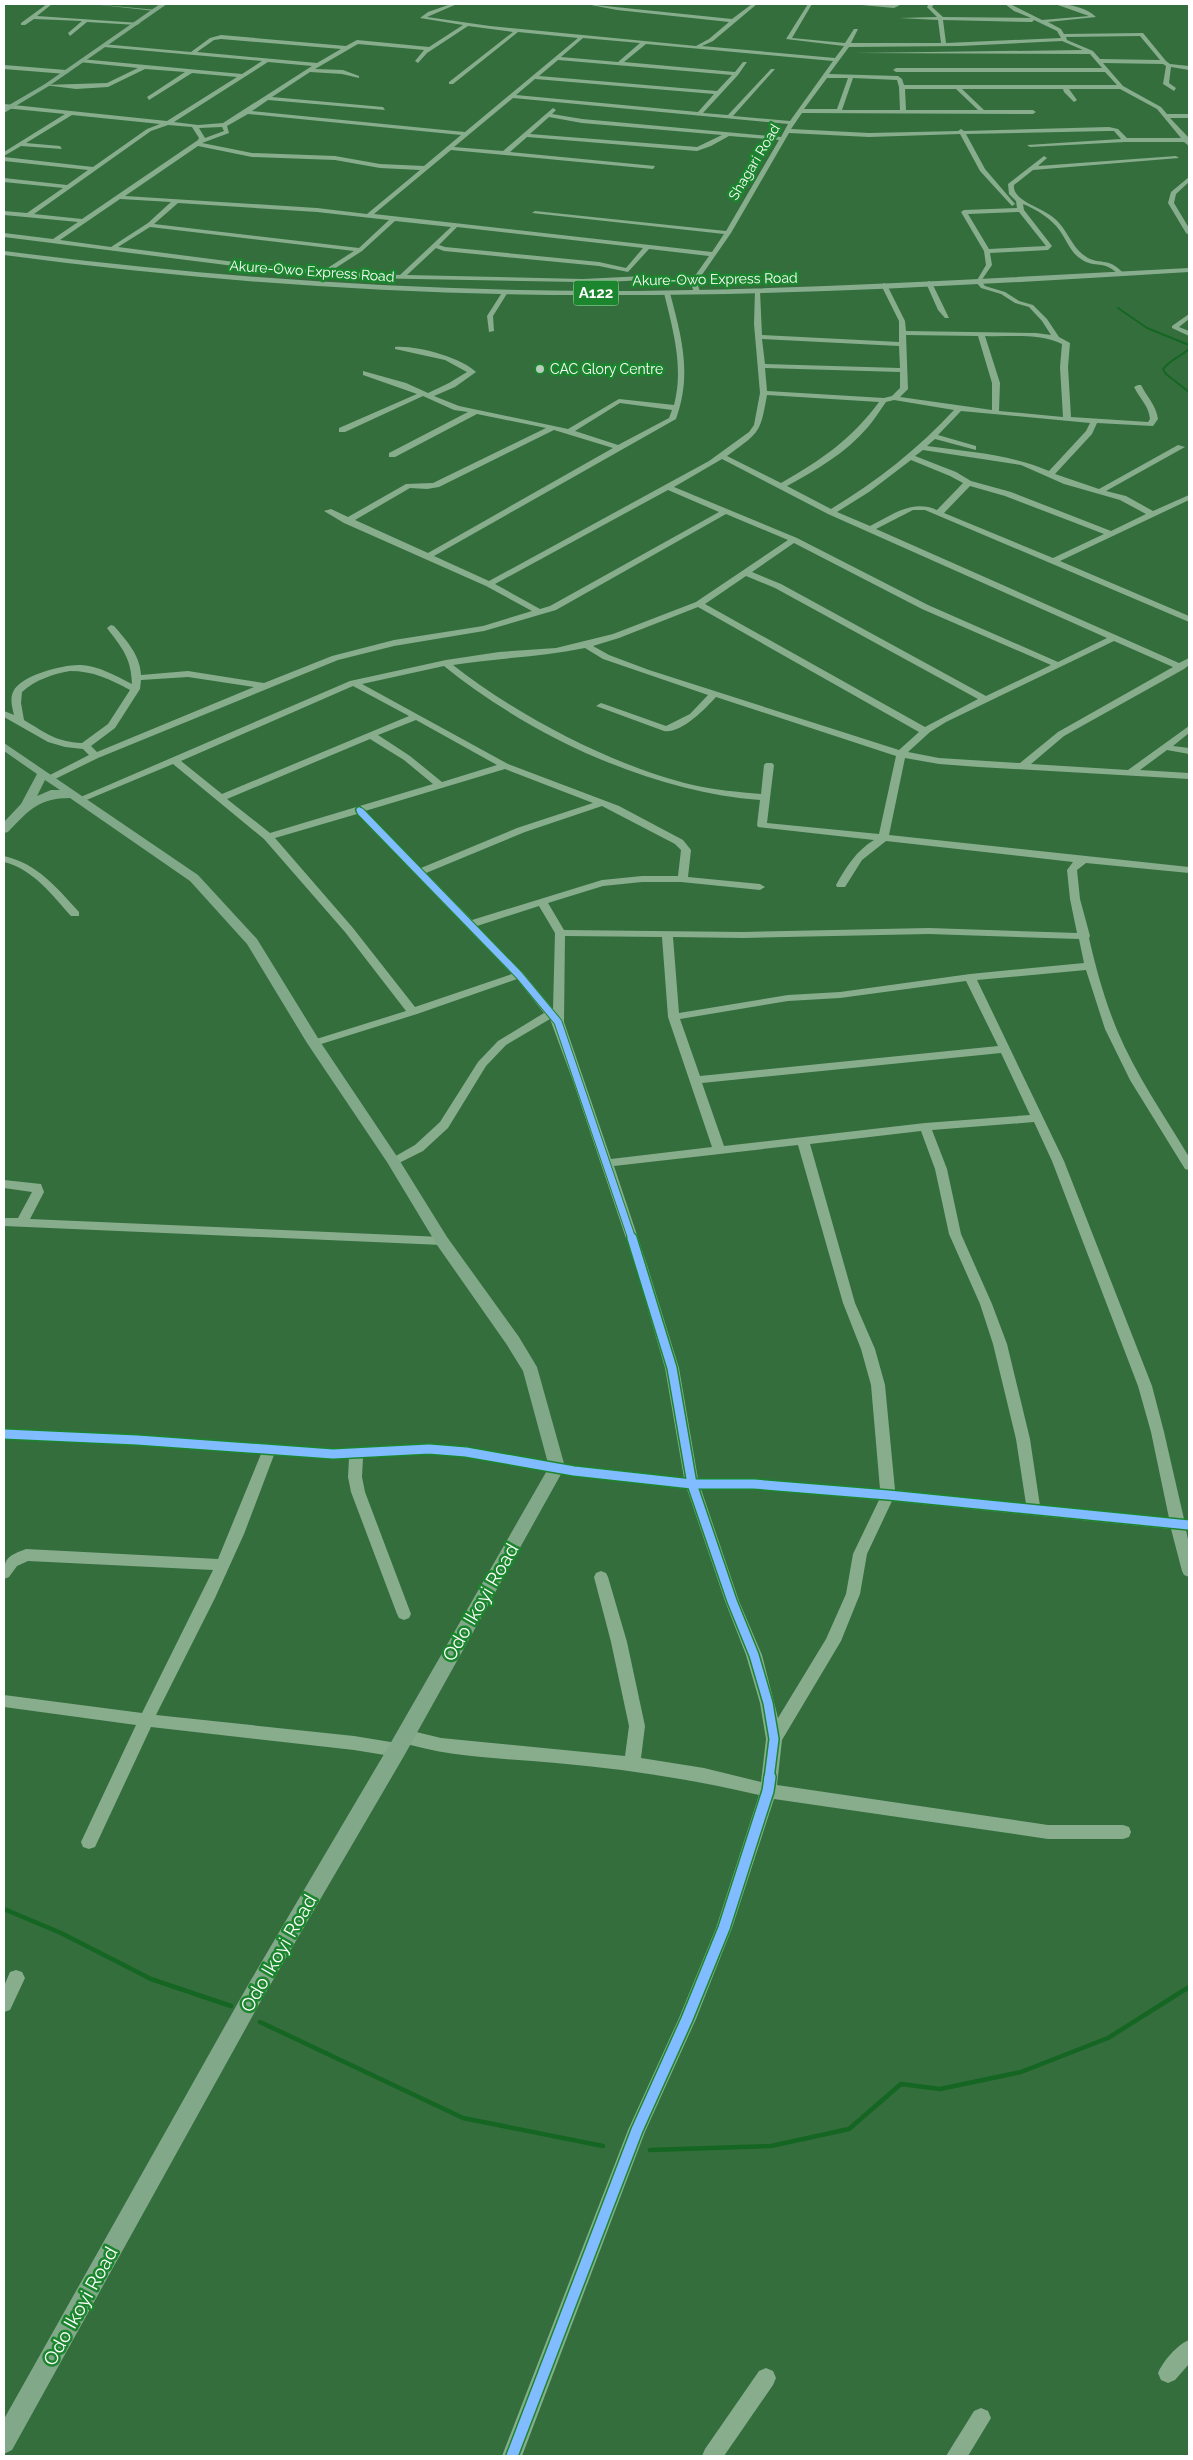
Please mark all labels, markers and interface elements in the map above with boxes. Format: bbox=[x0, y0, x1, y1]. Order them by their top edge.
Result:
street label: Shagari Road bbox=[725, 121, 783, 203]
street label: Akure-Owo Express Road bbox=[229, 257, 395, 285]
street label: Akure-Owo Express Road bbox=[632, 270, 798, 288]
road number: A122 bbox=[574, 280, 618, 306]
place label: CAC Glory Centre bbox=[550, 361, 663, 377]
marker: CAC Glory Centre bbox=[534, 363, 546, 375]
street label: Odo Ikoyi Road bbox=[437, 1539, 523, 1665]
street label: Odo Ikoyi Road bbox=[235, 1890, 321, 2016]
street label: Odo Ikoyi Road bbox=[38, 2243, 122, 2369]

